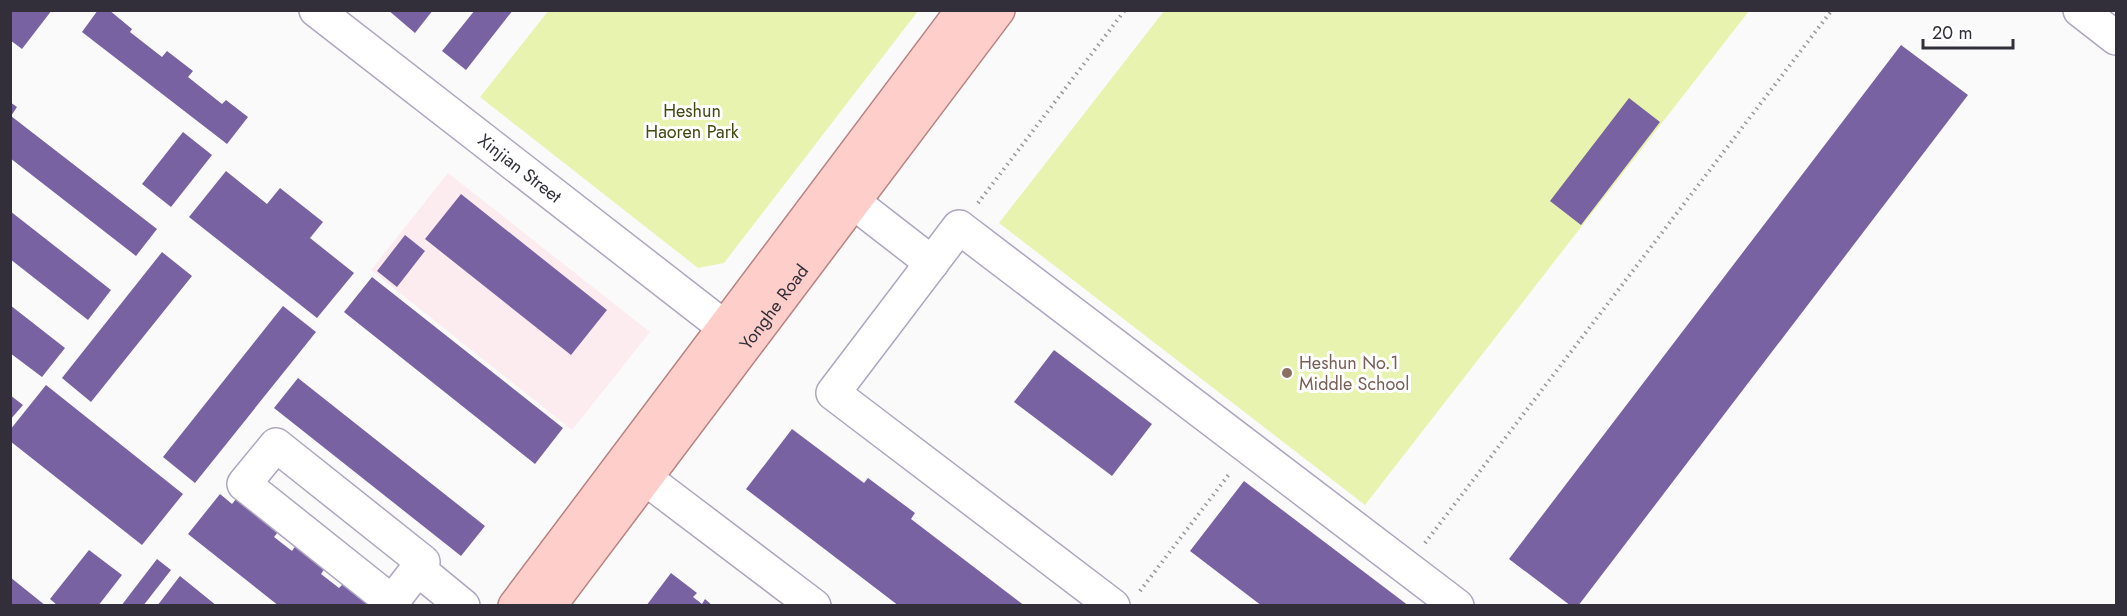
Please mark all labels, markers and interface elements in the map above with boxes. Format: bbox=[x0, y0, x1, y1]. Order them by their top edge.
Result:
scale bar bbox=[1923, 12, 2013, 50]
text: 20 m bbox=[1932, 20, 1972, 46]
park label: Heshun Haoren Park bbox=[645, 98, 739, 145]
street label: Xinjian Street bbox=[472, 127, 568, 210]
street label: Yonghe Road bbox=[733, 259, 815, 355]
place label: Heshun No.1 Middle School bbox=[1299, 350, 1409, 397]
marker: Heshun No.1 Middle School bbox=[1280, 366, 1294, 380]

